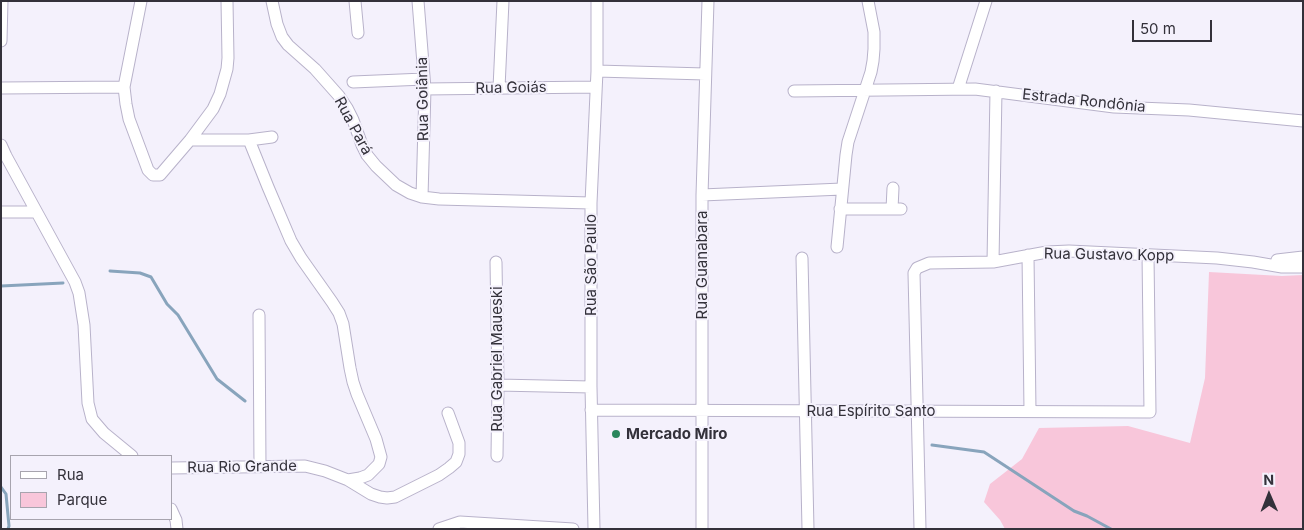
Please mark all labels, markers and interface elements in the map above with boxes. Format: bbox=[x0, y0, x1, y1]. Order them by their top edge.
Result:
scale bar bbox=[1134, 10, 1214, 42]
text: 50 m bbox=[1140, 19, 1176, 38]
street label: Rua Goiânia bbox=[413, 57, 433, 141]
street label: Rua Goiás bbox=[475, 78, 547, 98]
street label: Estrada Rondônia bbox=[1021, 86, 1147, 116]
street label: Rua Pará bbox=[330, 94, 376, 158]
street label: Rua Guanabara bbox=[693, 211, 711, 319]
street label: Rua São Paulo bbox=[582, 214, 600, 316]
street label: Rua Gustavo Kopp bbox=[1044, 245, 1174, 265]
street label: Rua Gabriel Maueski bbox=[488, 286, 506, 432]
street label: Rua Espírito Santo bbox=[806, 402, 936, 420]
place label: Mercado Miro bbox=[626, 425, 728, 443]
marker: Mercado Miro bbox=[610, 428, 622, 440]
legend bbox=[10, 455, 172, 520]
street label: Rua Rio Grande bbox=[187, 457, 297, 477]
text: Rua bbox=[57, 465, 84, 484]
north arrow bbox=[1244, 470, 1294, 520]
text: N bbox=[1263, 471, 1274, 488]
text: Parque bbox=[57, 490, 107, 509]

